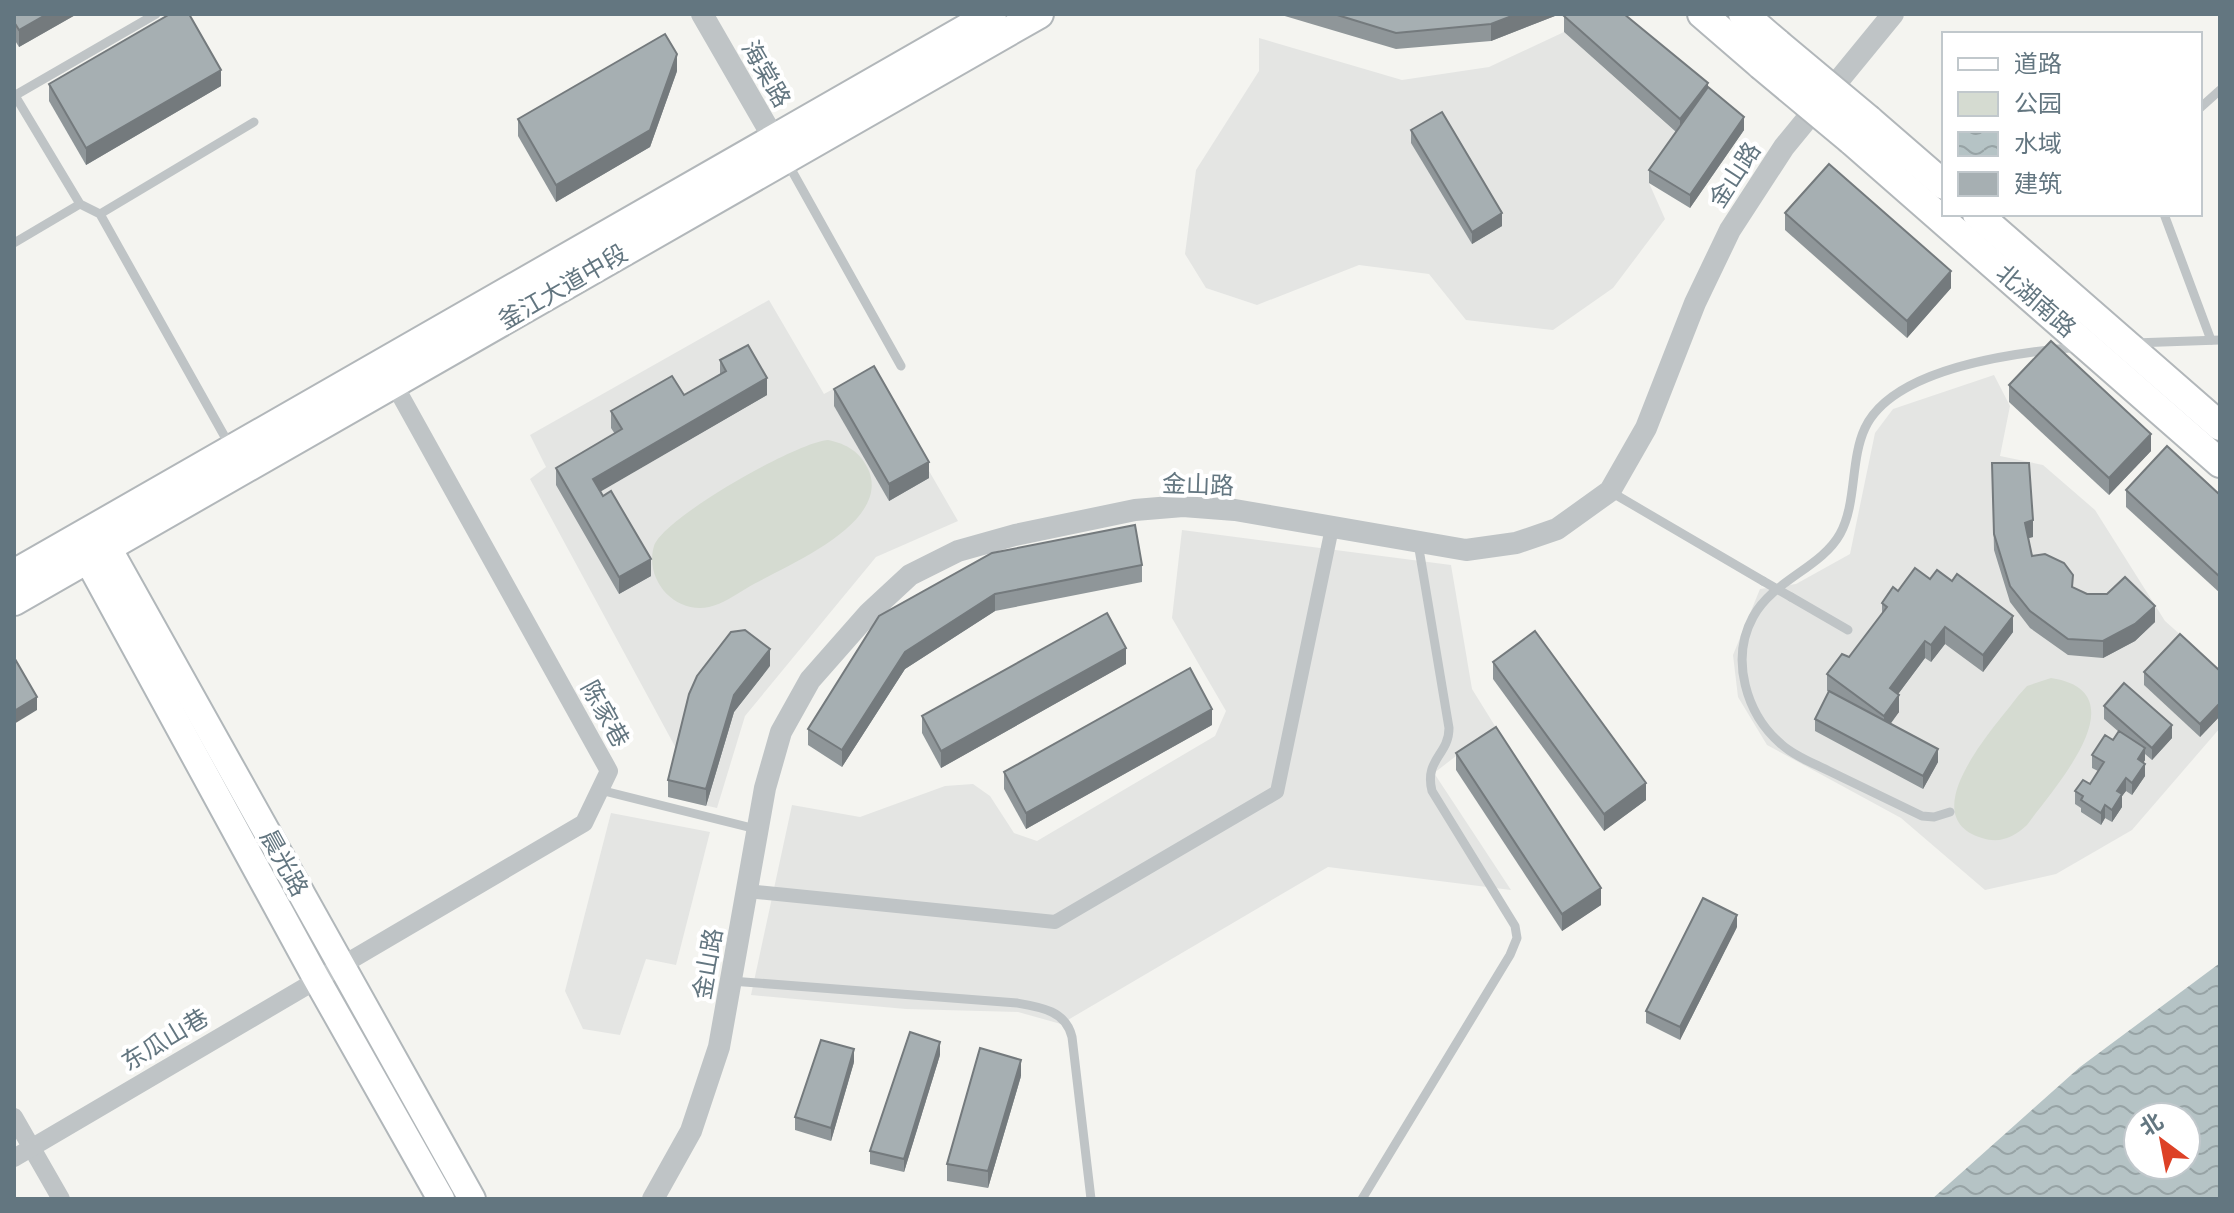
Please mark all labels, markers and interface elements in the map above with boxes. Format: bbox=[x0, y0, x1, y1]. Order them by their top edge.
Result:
legend bbox=[1942, 32, 2202, 216]
street label: 海棠路 bbox=[735, 34, 800, 113]
text: 道路 bbox=[2014, 46, 2062, 79]
text: 公园 bbox=[2014, 86, 2062, 119]
text: 水域 bbox=[2014, 126, 2062, 159]
street label: 金山路 bbox=[1700, 135, 1767, 213]
text: 建筑 bbox=[2014, 166, 2062, 199]
street label: 釜江大道中段 bbox=[492, 235, 633, 336]
street label: 北湖南路 bbox=[1990, 256, 2084, 344]
street label: 金山路 bbox=[1161, 466, 1235, 501]
street label: 陈家巷 bbox=[574, 674, 638, 753]
street label: 晨光路 bbox=[253, 823, 317, 902]
street label: 金山路 bbox=[684, 925, 729, 1002]
street label: 东瓜山巷 bbox=[115, 1000, 214, 1078]
north arrow bbox=[2122, 1101, 2202, 1181]
text: 北 bbox=[2134, 1105, 2168, 1142]

